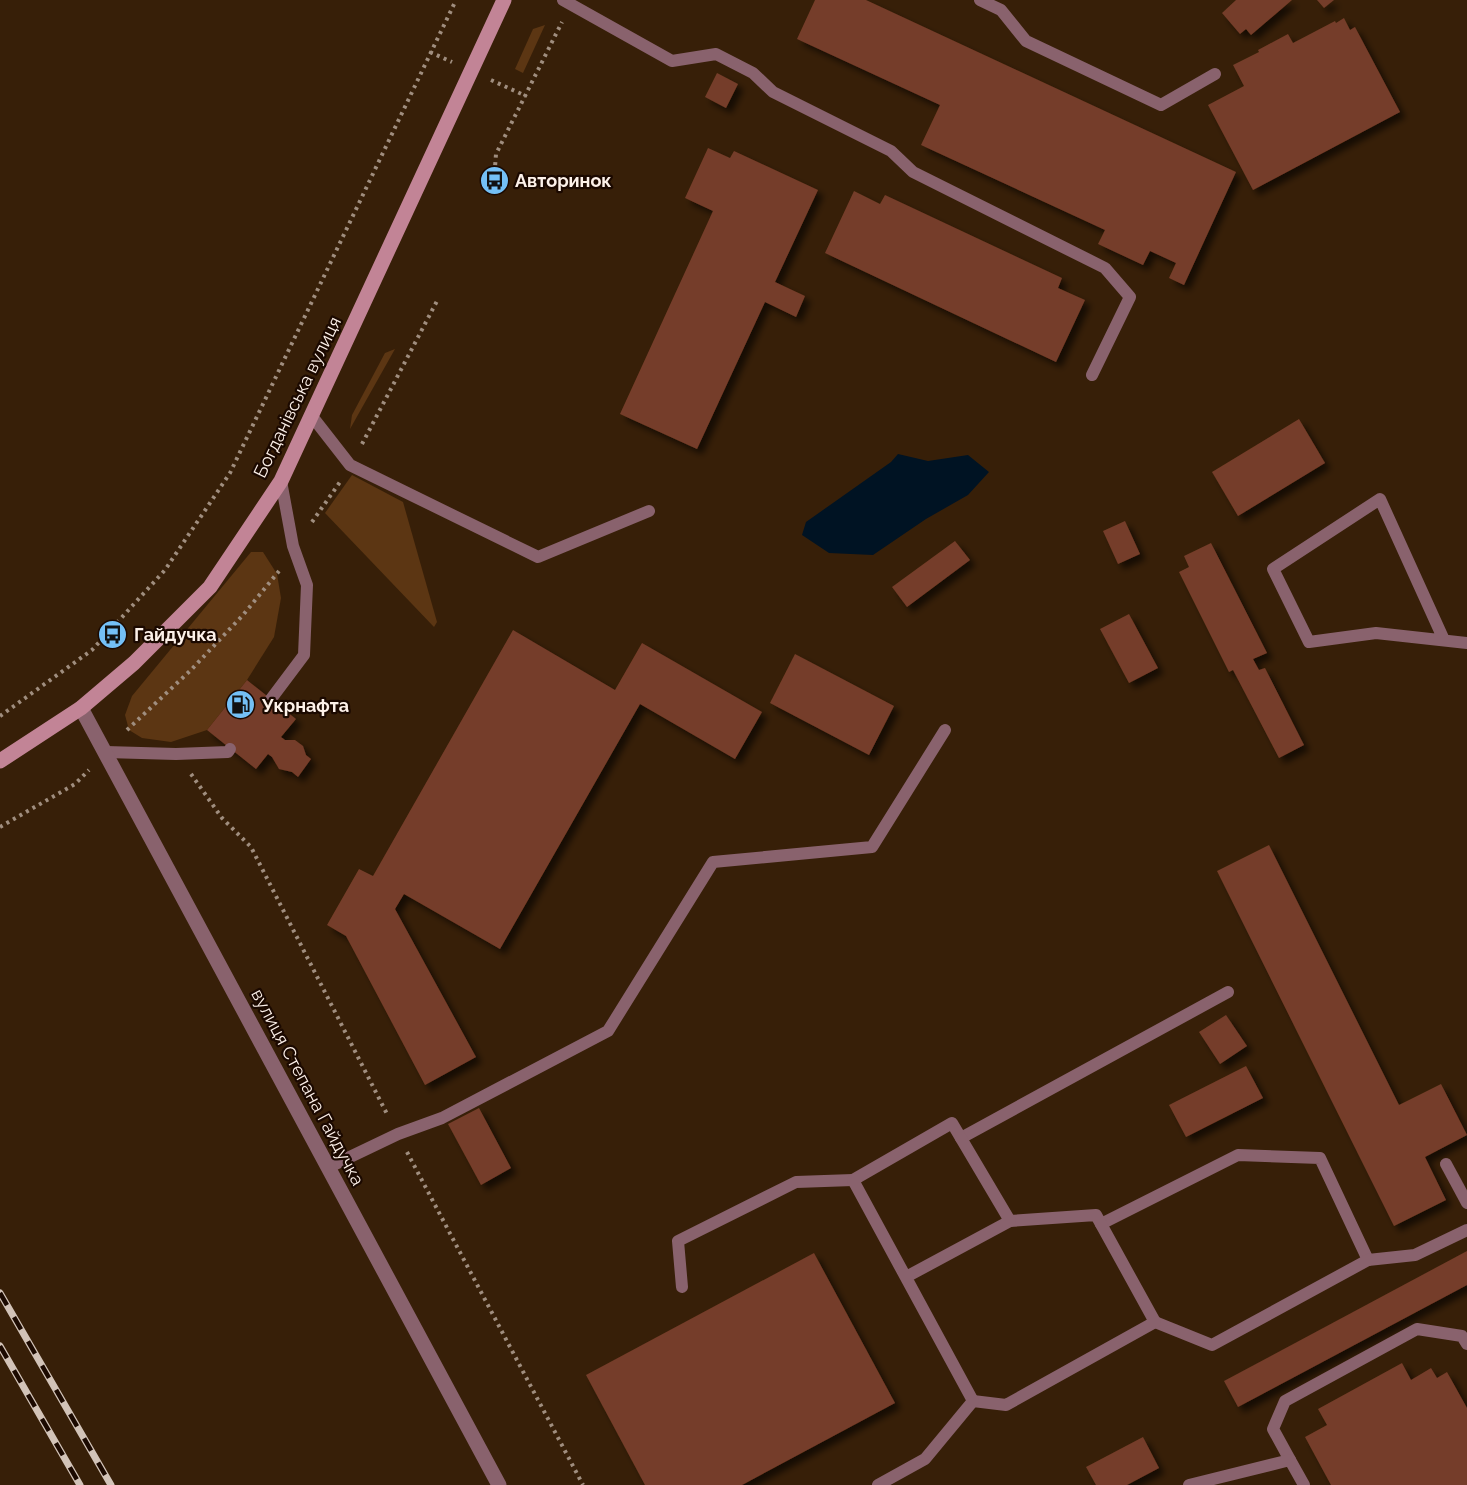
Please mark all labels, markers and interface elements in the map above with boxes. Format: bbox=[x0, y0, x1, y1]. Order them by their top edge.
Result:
bus stop icon: Авторинок bbox=[478, 164, 510, 196]
place label: Авторинок bbox=[515, 170, 612, 191]
street label: Богданівська вулиця bbox=[249, 313, 345, 481]
bus stop icon: Гайдучка bbox=[97, 618, 129, 650]
place label: Гайдучка bbox=[134, 624, 217, 645]
fuel station icon: Укрнафта bbox=[225, 689, 257, 721]
place label: Укрнафта bbox=[261, 695, 349, 716]
street label: вулиця Степана Гайдучка bbox=[247, 985, 369, 1189]

